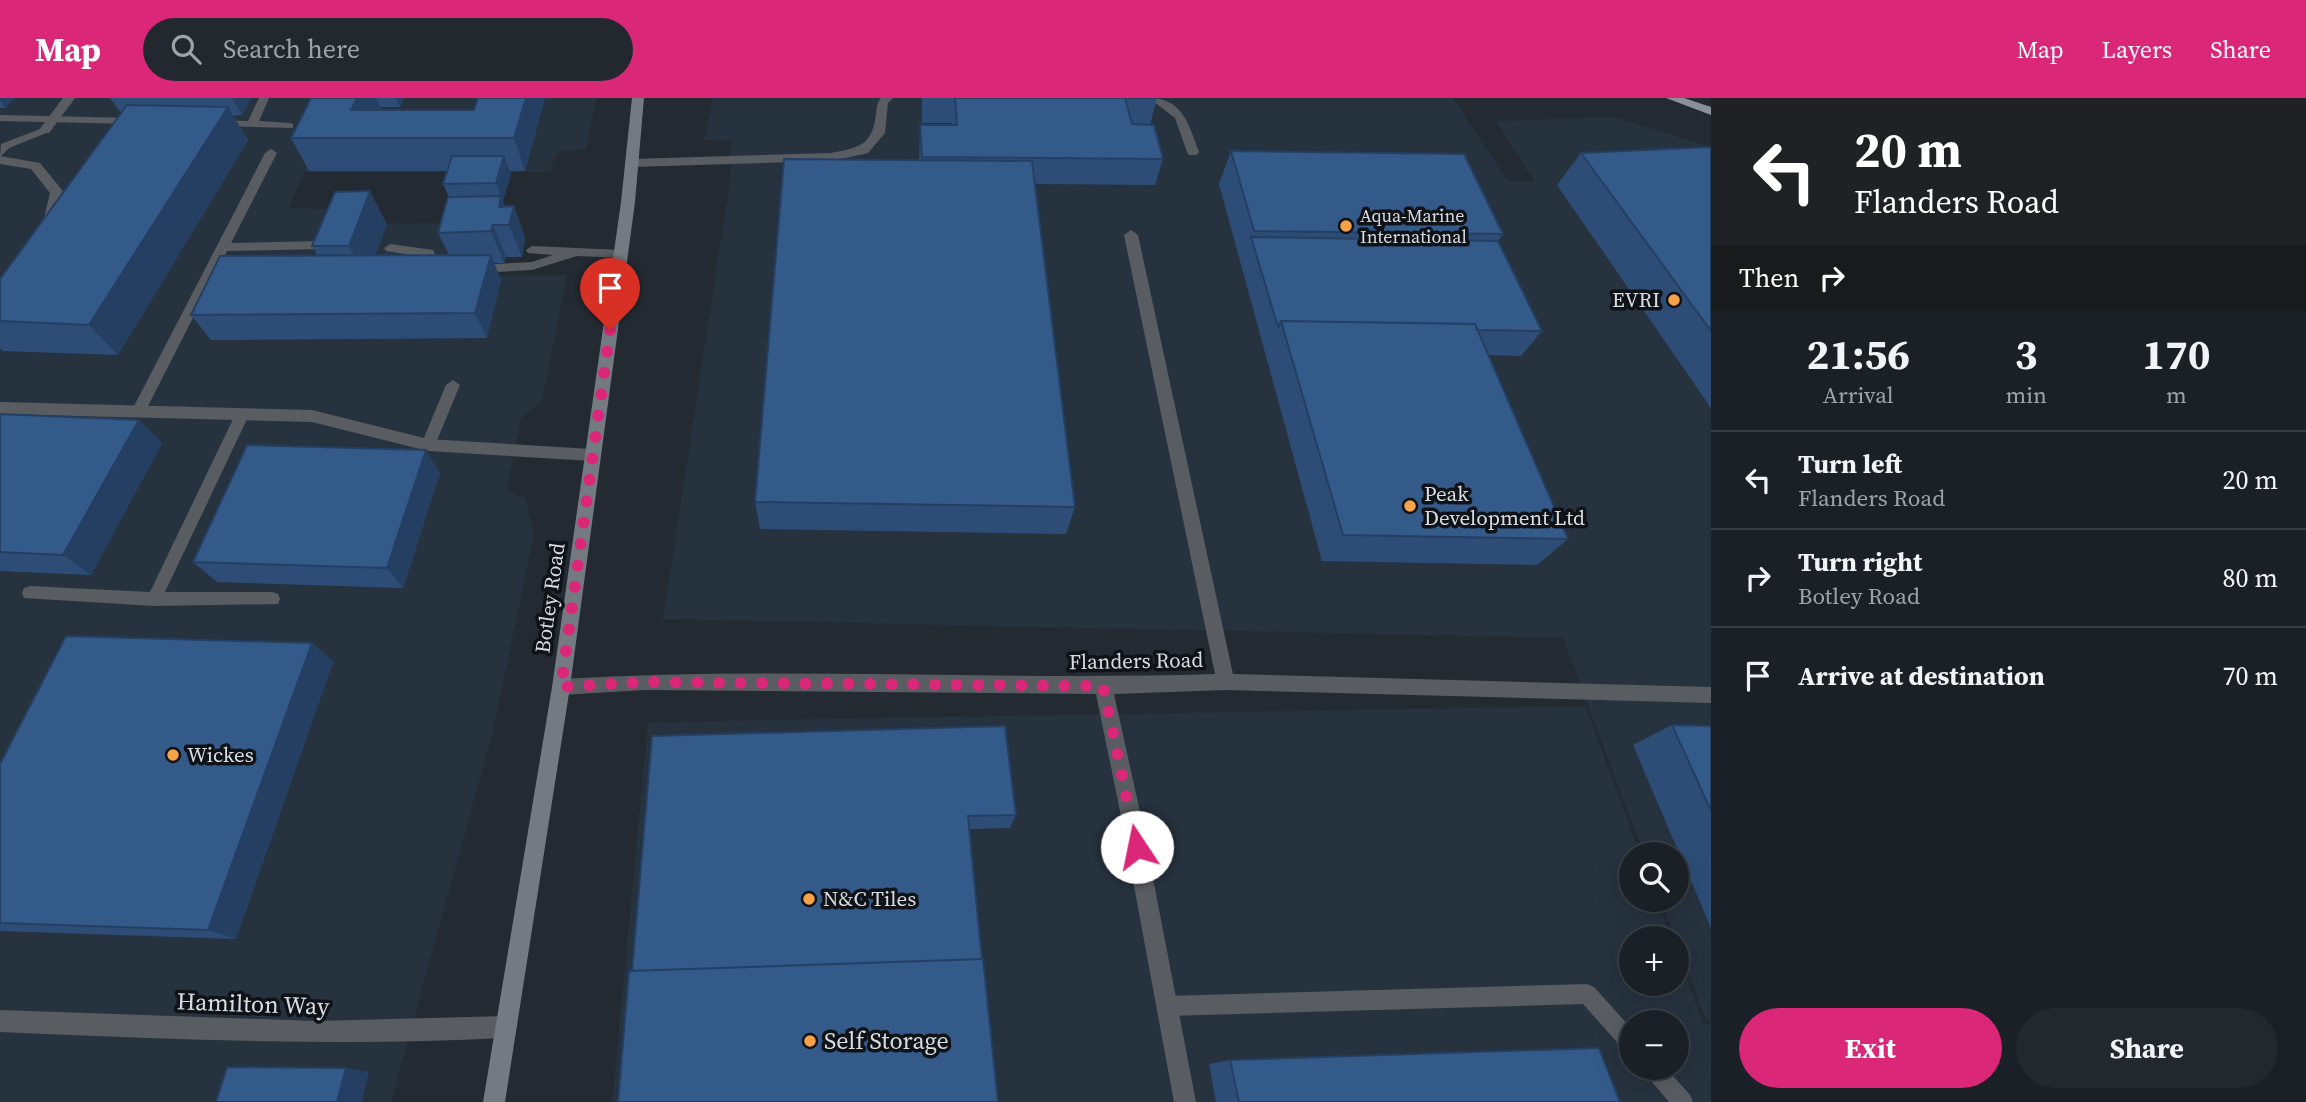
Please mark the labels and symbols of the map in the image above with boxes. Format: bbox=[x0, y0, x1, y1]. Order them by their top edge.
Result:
place label: Aqua-Marine International bbox=[1360, 203, 1467, 249]
marker: Aqua-Marine International bbox=[1338, 218, 1354, 234]
pin bbox=[580, 258, 640, 330]
place label: EVRI bbox=[1612, 285, 1660, 314]
marker: EVRI bbox=[1666, 292, 1682, 308]
place label: Peak Development Ltd bbox=[1424, 479, 1585, 532]
marker: Peak Development Ltd bbox=[1402, 498, 1418, 514]
street label: Botley Road bbox=[527, 541, 572, 655]
street label: Flanders Road bbox=[1069, 645, 1204, 676]
place label: Wickes bbox=[187, 740, 254, 769]
marker: Wickes bbox=[165, 747, 181, 763]
position arrow bbox=[1100, 810, 1174, 884]
place label: N&C Tiles bbox=[823, 884, 916, 913]
marker: N&C Tiles bbox=[801, 891, 817, 907]
street label: Hamilton Way bbox=[176, 984, 331, 1023]
place label: Self Storage bbox=[824, 1024, 949, 1057]
marker: Self Storage bbox=[802, 1033, 818, 1049]

